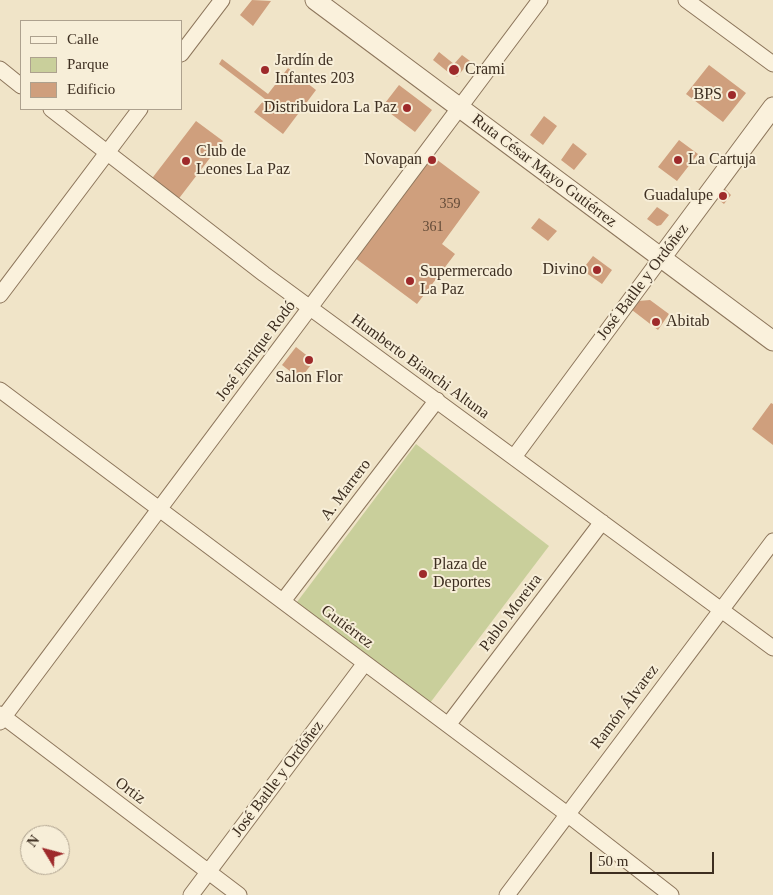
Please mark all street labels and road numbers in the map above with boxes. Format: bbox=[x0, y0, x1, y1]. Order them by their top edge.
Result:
street label: Ruta César Mayo Gutiérrez bbox=[468, 110, 620, 232]
street label: José Batlle y Ordóñez bbox=[593, 220, 693, 344]
street label: José Enrique Rodó bbox=[212, 297, 300, 405]
street label: Humberto Bianchi Altuna bbox=[347, 310, 493, 424]
street label: A. Marrero bbox=[317, 455, 375, 525]
street label: Pablo Moreira bbox=[476, 570, 546, 656]
street label: Gutiérrez bbox=[317, 601, 377, 653]
street label: Ramón Álvarez bbox=[587, 661, 663, 753]
street label: José Batlle y Ordóñez bbox=[228, 717, 328, 841]
street label: Ortiz bbox=[111, 773, 149, 809]

